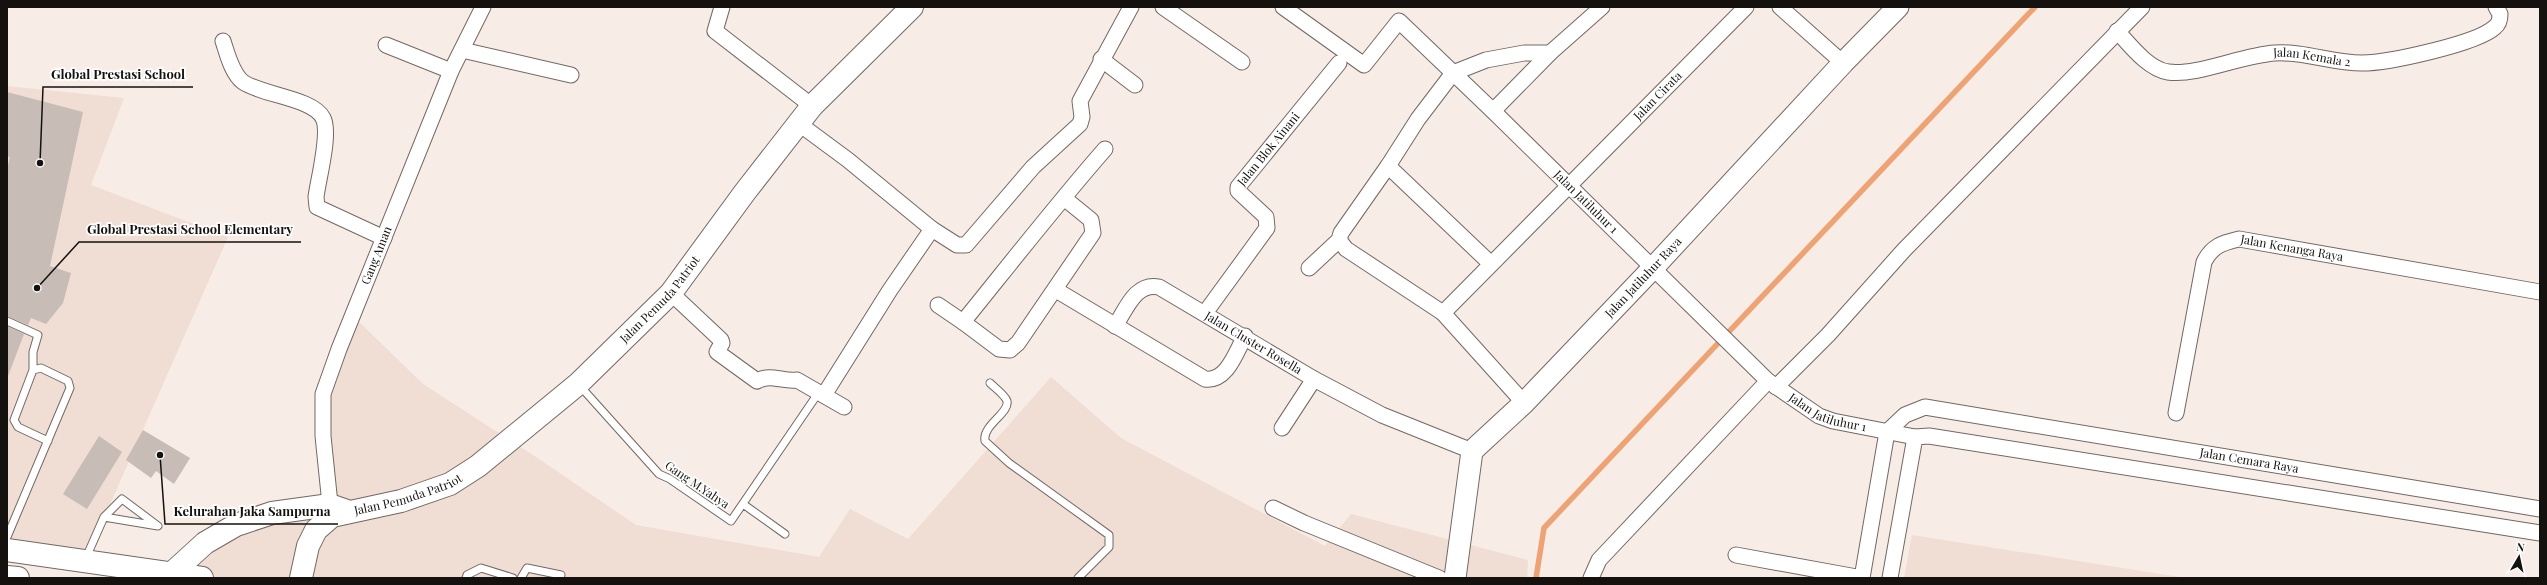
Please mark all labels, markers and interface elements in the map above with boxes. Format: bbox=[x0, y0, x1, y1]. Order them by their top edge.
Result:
street label: Jalan Kemala 2 bbox=[2272, 44, 2352, 69]
callout: Global Prestasi School bbox=[43, 62, 193, 87]
text: Global Prestasi School bbox=[51, 65, 185, 82]
street label: Jalan Cirata bbox=[1629, 67, 1685, 124]
street label: Jalan Blok Ainani bbox=[1232, 108, 1303, 190]
street label: Jalan Jatiluhur 1 bbox=[1550, 166, 1622, 237]
callout: Global Prestasi School Elementary bbox=[79, 217, 301, 242]
text: Global Prestasi School Elementary bbox=[87, 220, 293, 237]
street label: Gang Aman bbox=[357, 223, 395, 287]
street label: Jalan Kenanga Raya bbox=[2238, 230, 2345, 264]
street label: Jalan Jatiluhur Raya bbox=[1600, 233, 1684, 321]
street label: Jalan Pemuda Patriot bbox=[615, 251, 703, 347]
street label: Jalan Cluster Rosella bbox=[1201, 307, 1305, 377]
street label: Jalan Jatiluhur 1 bbox=[1785, 388, 1868, 434]
street label: Jalan Cemara Raya bbox=[2198, 444, 2300, 476]
street label: Gang M.Yahya bbox=[662, 457, 733, 512]
street label: Jalan Pemuda Patriot bbox=[351, 469, 465, 518]
callout: Kelurahan Jaka Sampurna bbox=[165, 499, 338, 524]
text: Kelurahan Jaka Sampurna bbox=[173, 502, 331, 519]
north arrow bbox=[2499, 537, 2539, 577]
text: N bbox=[2516, 539, 2526, 555]

